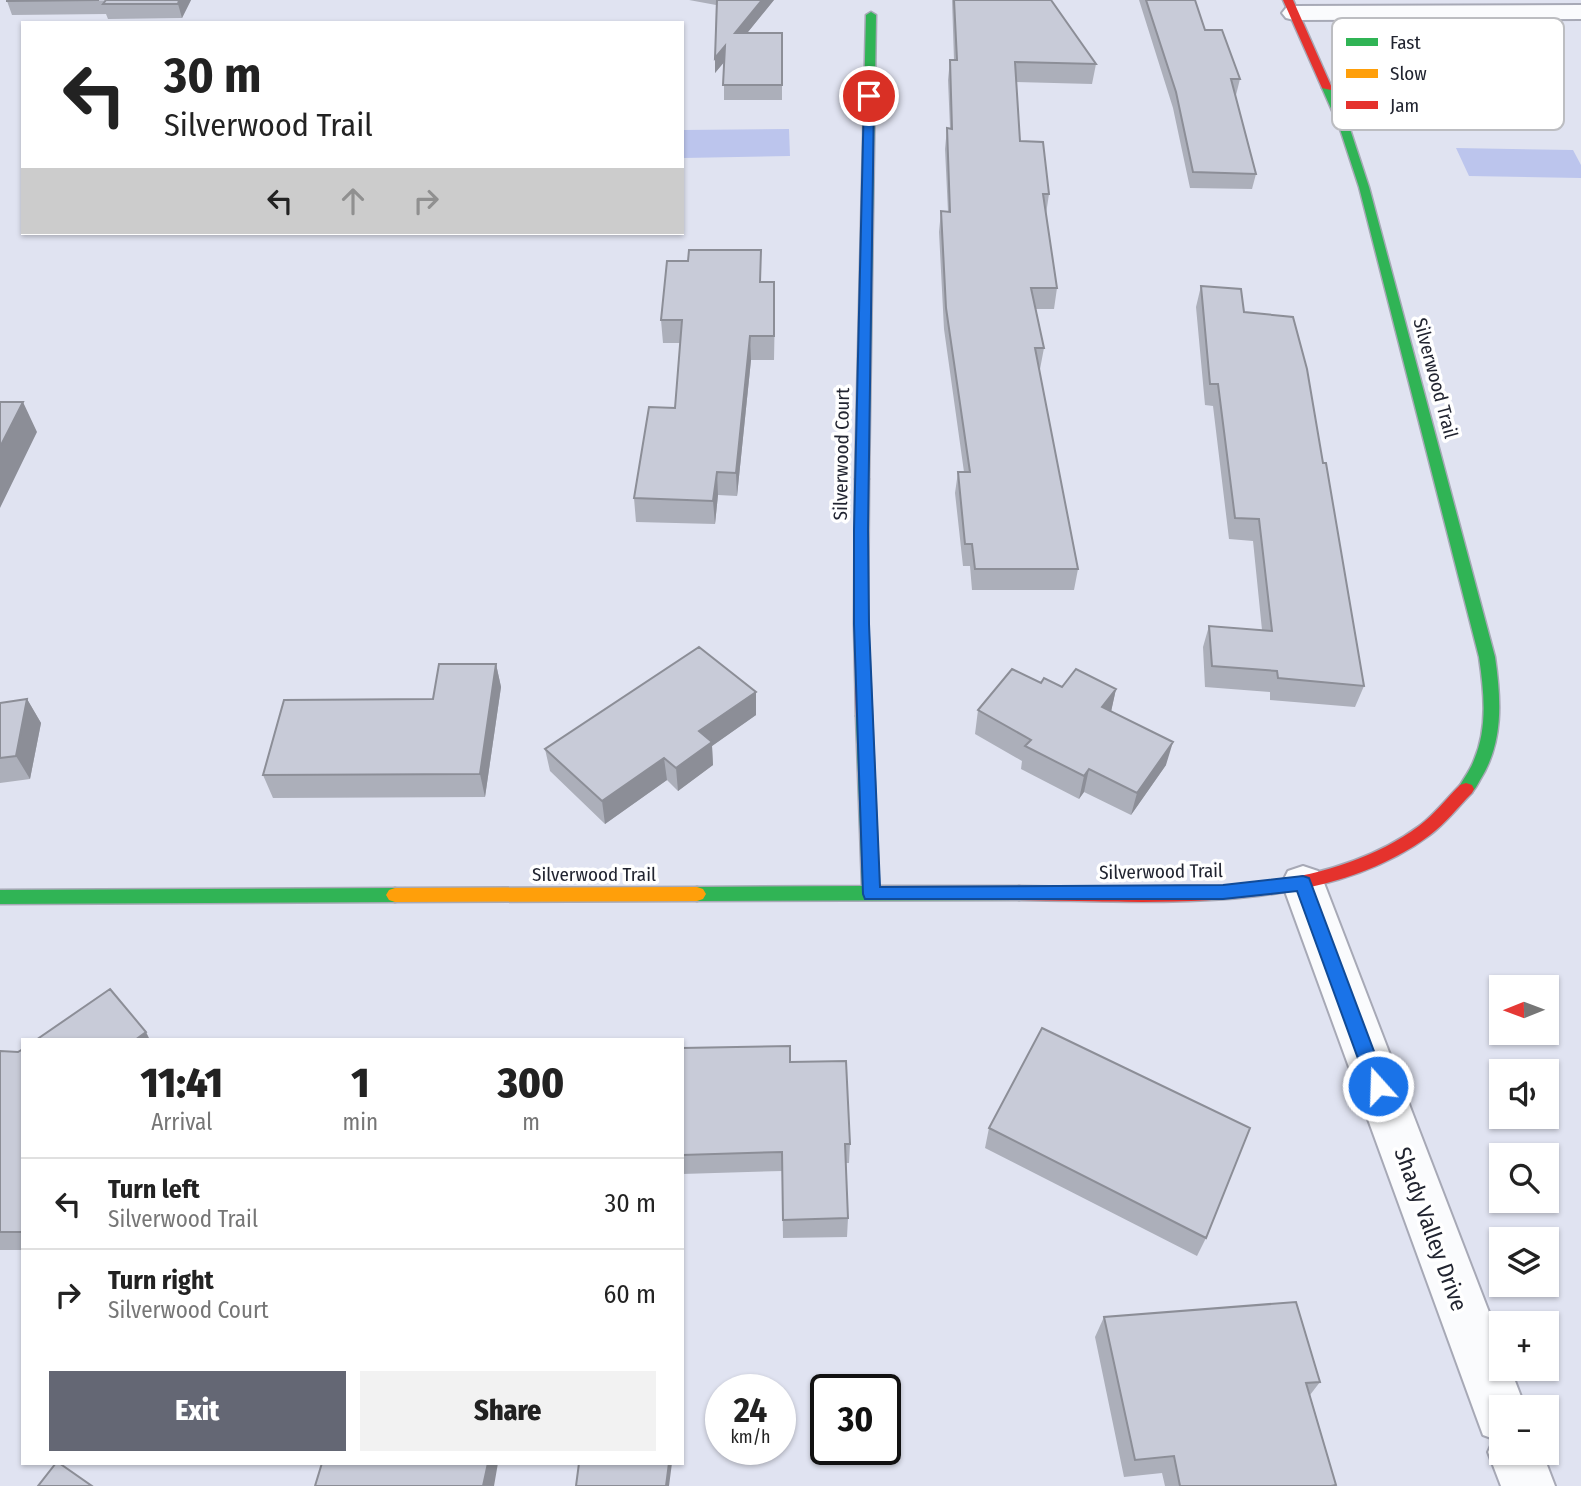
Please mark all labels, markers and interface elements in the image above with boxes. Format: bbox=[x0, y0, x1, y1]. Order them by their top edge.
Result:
legend bbox=[1332, 18, 1564, 130]
text: Fast bbox=[1390, 31, 1421, 54]
text: 30 m bbox=[164, 46, 262, 105]
icon: left bbox=[49, 49, 140, 140]
text: Slow bbox=[1390, 62, 1427, 85]
pin bbox=[839, 66, 899, 126]
icon: arrive bbox=[850, 77, 888, 115]
text: Jam bbox=[1390, 94, 1419, 117]
text: Silverwood Trail bbox=[164, 106, 373, 144]
icon: left bbox=[261, 182, 299, 220]
icon: ahead bbox=[334, 182, 372, 220]
icon: right bbox=[407, 182, 445, 220]
street label: Silverwood Trail bbox=[1408, 315, 1463, 441]
street label: Silverwood Court bbox=[829, 387, 854, 520]
street label: Silverwood Trail bbox=[1099, 859, 1223, 884]
street label: Silverwood Trail bbox=[532, 863, 656, 886]
north arrow bbox=[1489, 975, 1559, 1045]
map controls bbox=[1489, 975, 1559, 1465]
position arrow bbox=[1341, 1049, 1415, 1123]
text: 11:41 bbox=[141, 1058, 223, 1108]
text: 1 bbox=[351, 1058, 369, 1108]
text: 300 bbox=[498, 1058, 564, 1108]
button: sound bbox=[1489, 1059, 1559, 1129]
text: Arrival bbox=[151, 1108, 212, 1136]
text: min bbox=[342, 1108, 378, 1136]
text: m bbox=[522, 1108, 540, 1136]
street label: Shady Valley Drive bbox=[1388, 1143, 1474, 1315]
button: search bbox=[1489, 1143, 1559, 1213]
text: Turn left bbox=[108, 1174, 200, 1205]
icon: left bbox=[49, 1185, 87, 1223]
text: 30 m bbox=[605, 1188, 656, 1219]
text: Silverwood Trail bbox=[108, 1205, 258, 1233]
button: layers bbox=[1489, 1227, 1559, 1297]
text: Turn right bbox=[108, 1265, 214, 1296]
icon: right bbox=[49, 1276, 87, 1314]
text: 60 m bbox=[603, 1279, 656, 1310]
text: Silverwood Court bbox=[108, 1296, 268, 1324]
button: + bbox=[1489, 1311, 1559, 1381]
button: Exit bbox=[49, 1371, 346, 1451]
button: Share bbox=[360, 1371, 656, 1451]
speed limit sign: 30 bbox=[810, 1374, 901, 1465]
text: 24 bbox=[734, 1389, 767, 1431]
button: − bbox=[1489, 1395, 1559, 1465]
text: km/h bbox=[730, 1426, 771, 1448]

